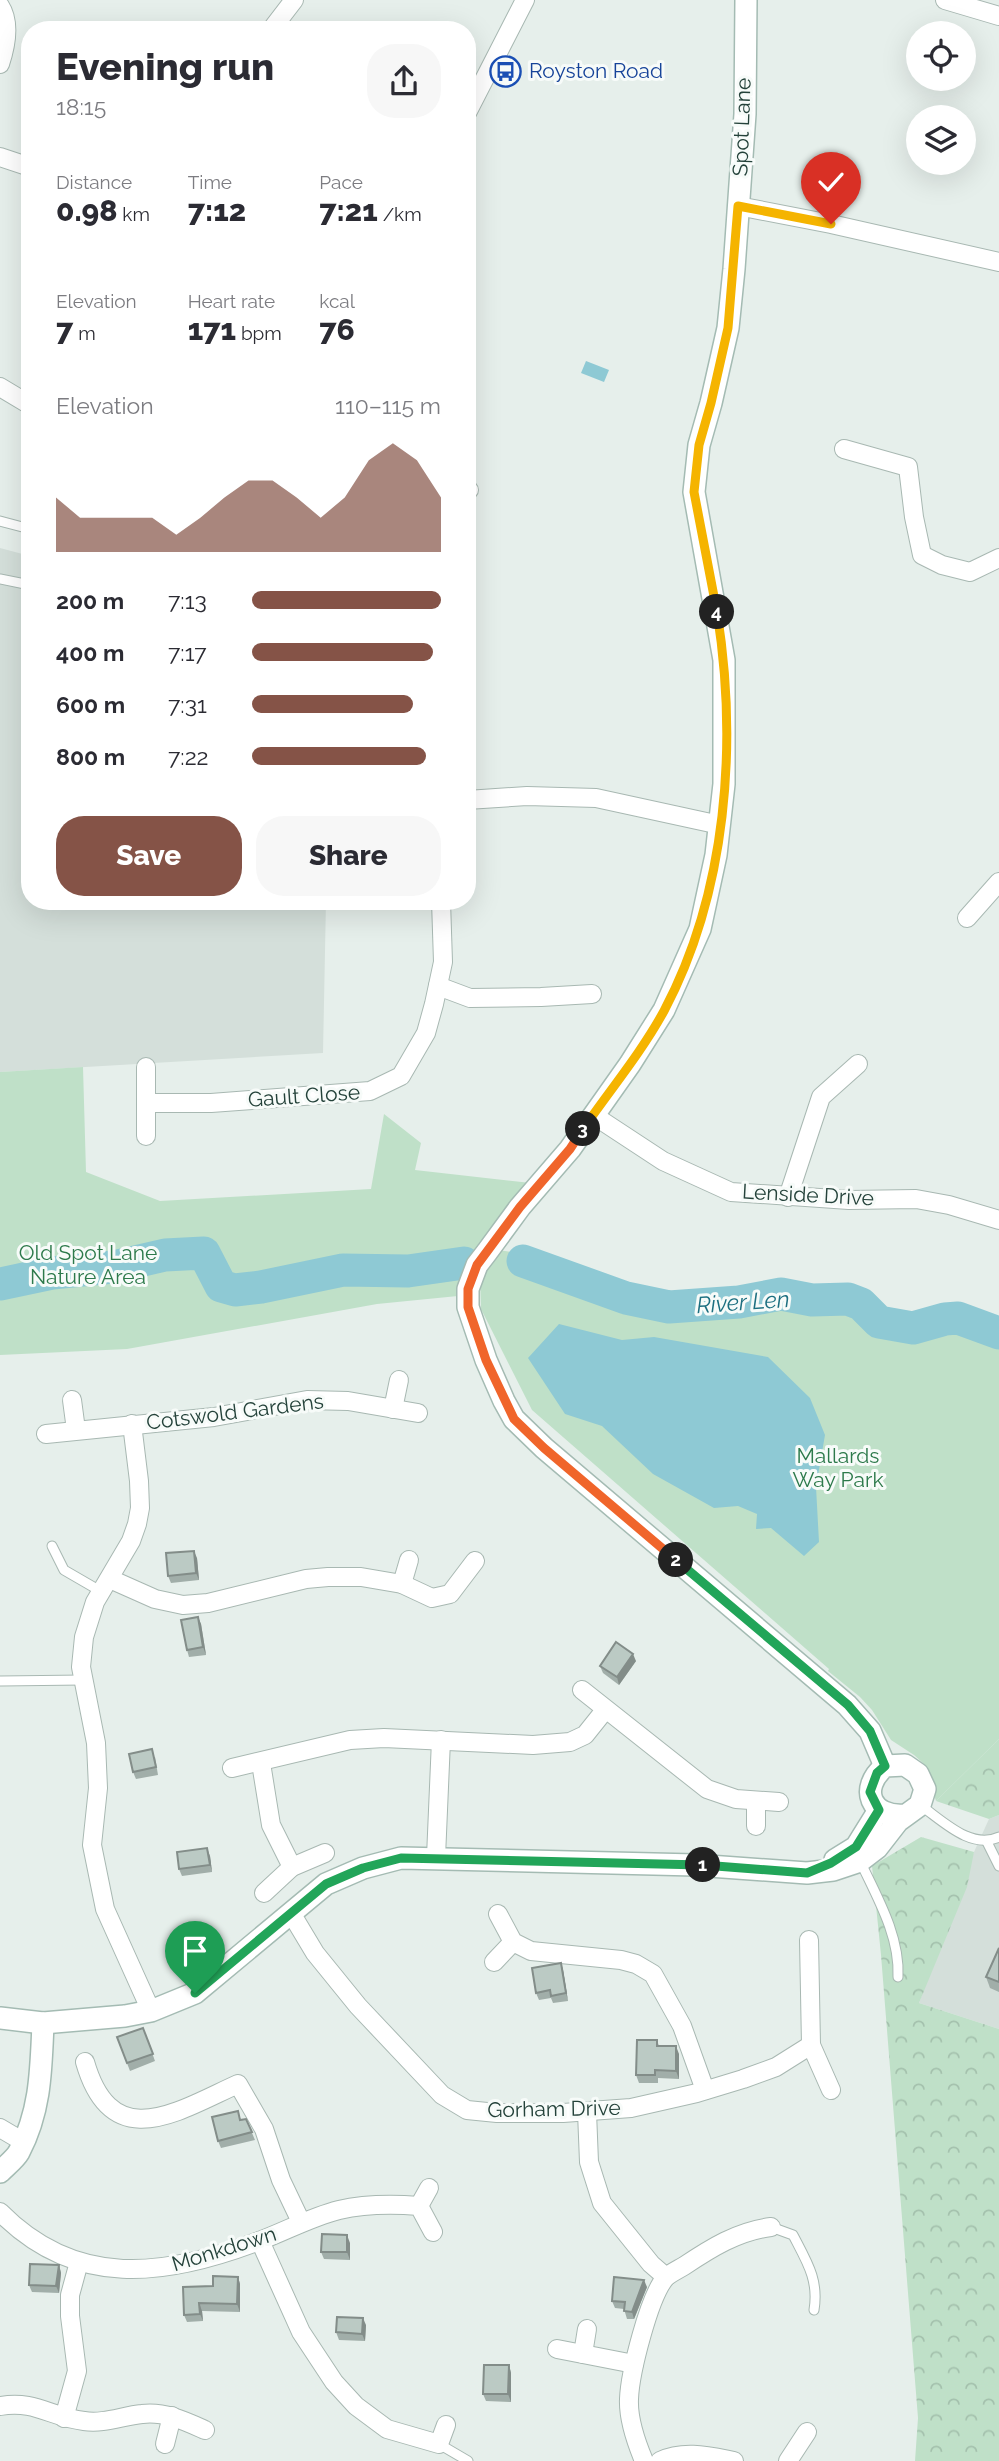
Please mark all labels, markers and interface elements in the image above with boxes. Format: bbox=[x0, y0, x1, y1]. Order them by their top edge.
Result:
map controls bbox=[906, 21, 976, 175]
button: locate bbox=[906, 21, 976, 91]
text: Evening run bbox=[56, 44, 274, 89]
button: share bbox=[367, 44, 441, 118]
bus stop icon: Royston Road bbox=[489, 54, 523, 88]
place label: Royston Road bbox=[529, 58, 663, 83]
street label: Spot Lane bbox=[727, 77, 756, 177]
text: 18:15 bbox=[56, 93, 106, 120]
button: layers bbox=[906, 105, 976, 175]
pin bbox=[801, 152, 861, 224]
icon: check bbox=[812, 163, 850, 201]
text: Distance bbox=[56, 171, 132, 193]
text: Time bbox=[188, 171, 232, 193]
text: Pace bbox=[319, 171, 363, 193]
text: 0.98 bbox=[56, 193, 117, 228]
text: 7:12 bbox=[188, 193, 246, 228]
text: 7:21 bbox=[319, 193, 378, 228]
text: km bbox=[117, 203, 150, 225]
text: /km bbox=[378, 203, 422, 225]
text: Elevation bbox=[56, 290, 137, 312]
text: Heart rate bbox=[188, 290, 275, 312]
text: kcal bbox=[319, 290, 355, 312]
text: 7 bbox=[56, 312, 73, 347]
text: 171 bbox=[188, 312, 236, 347]
text: 76 bbox=[319, 312, 355, 347]
text: m bbox=[73, 322, 96, 344]
text: bpm bbox=[236, 322, 282, 344]
text: Elevation bbox=[56, 392, 154, 419]
text: 110–115 m bbox=[335, 392, 441, 419]
text: 200 m bbox=[56, 587, 124, 614]
text: 7:13 bbox=[168, 587, 207, 614]
pin: 4 bbox=[700, 594, 734, 630]
text: 4 bbox=[711, 600, 722, 622]
text: 400 m bbox=[56, 639, 124, 666]
text: 7:17 bbox=[168, 639, 207, 666]
text: 600 m bbox=[56, 691, 125, 718]
text: 7:31 bbox=[168, 691, 207, 718]
text: 800 m bbox=[56, 743, 125, 770]
text: 7:22 bbox=[168, 743, 209, 770]
button: Save bbox=[56, 816, 242, 896]
button: Share bbox=[256, 816, 441, 896]
street label: Gault Close bbox=[247, 1079, 361, 1112]
pin: 3 bbox=[566, 1112, 600, 1146]
text: 3 bbox=[577, 1117, 588, 1139]
street label: Lenside Drive bbox=[741, 1179, 875, 1210]
park label: Old Spot Lane Nature Area bbox=[19, 1240, 157, 1289]
water label: River Len bbox=[696, 1285, 790, 1318]
street label: Cotswold Gardens bbox=[145, 1388, 325, 1435]
park label: Mallards Way Park bbox=[792, 1443, 884, 1492]
pin: 2 bbox=[658, 1542, 694, 1578]
text: 2 bbox=[670, 1548, 681, 1570]
pin: 1 bbox=[686, 1848, 720, 1882]
text: 1 bbox=[698, 1853, 707, 1875]
pin bbox=[165, 1921, 225, 1993]
icon: arrive bbox=[176, 1932, 214, 1970]
street label: Gorham Drive bbox=[487, 2095, 621, 2122]
street label: Monkdown bbox=[169, 2221, 279, 2276]

